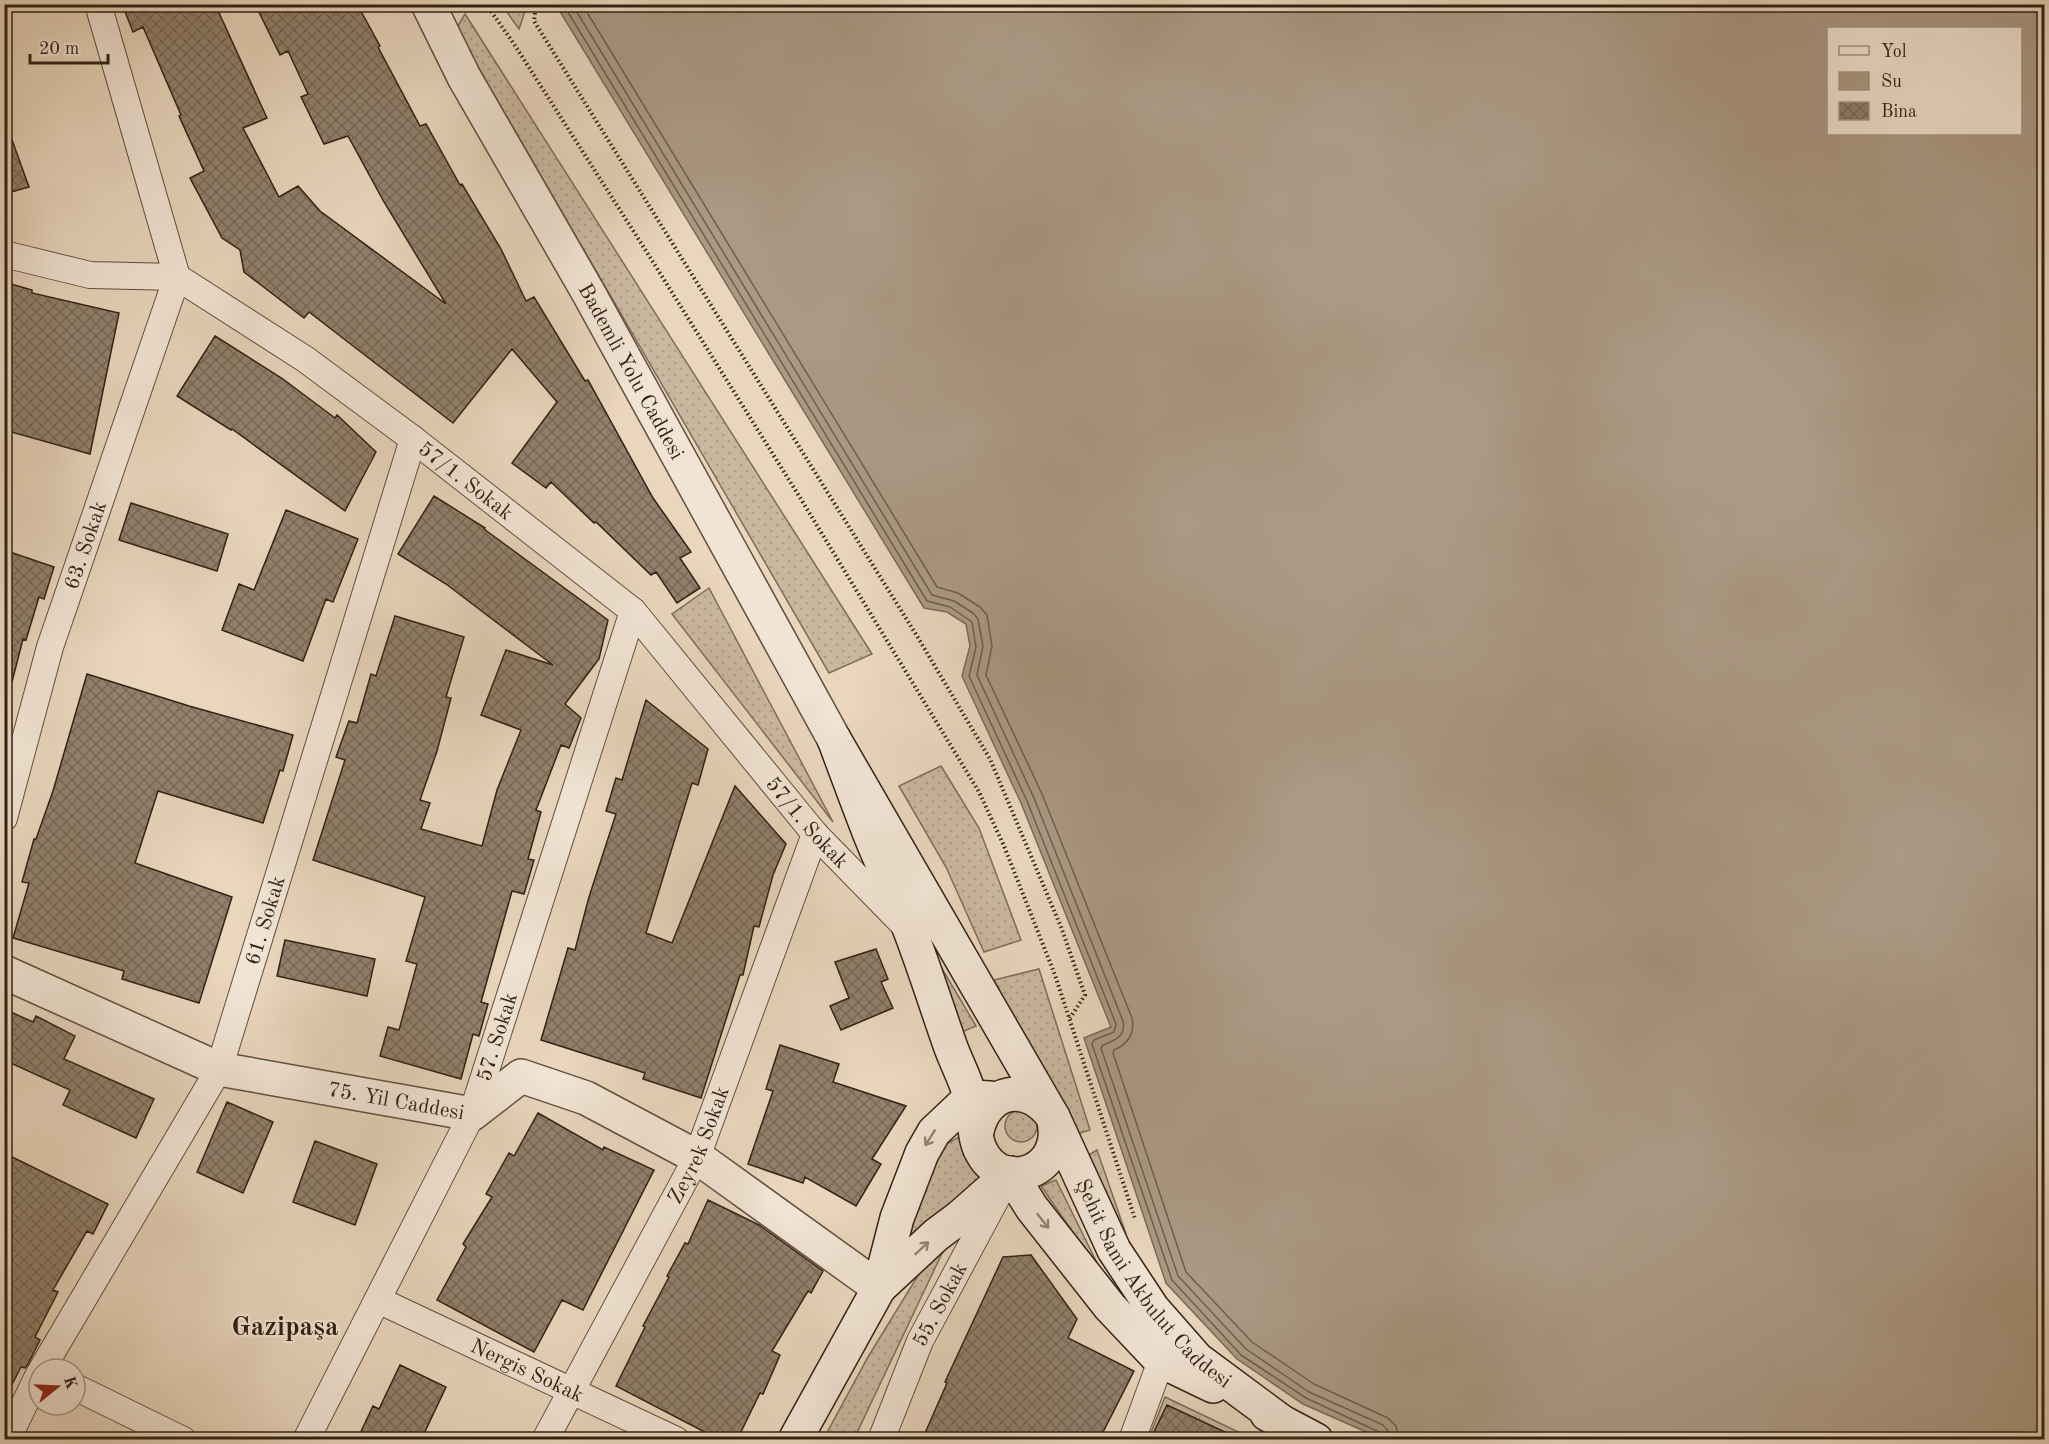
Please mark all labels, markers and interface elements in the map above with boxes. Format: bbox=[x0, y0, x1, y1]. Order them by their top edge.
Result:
scale bar bbox=[30, 27, 108, 65]
legend bbox=[1827, 27, 2022, 135]
text: 20 m bbox=[39, 40, 79, 58]
text: Yol bbox=[1881, 43, 1907, 61]
text: Su bbox=[1881, 73, 1902, 91]
text: Bina bbox=[1881, 103, 1917, 121]
street label: Bademli Yolu Caddesi bbox=[573, 280, 687, 463]
street label: 57/1. Sokak bbox=[414, 438, 516, 525]
street label: 63. Sokak bbox=[62, 499, 111, 592]
street label: 57/1. Sokak bbox=[761, 774, 852, 873]
street label: 61. Sokak bbox=[243, 874, 290, 968]
street label: 57. Sokak bbox=[474, 990, 522, 1084]
street label: 75. Yil Caddesi bbox=[326, 1080, 466, 1124]
street label: Zeyrek Sokak bbox=[665, 1084, 734, 1208]
one-way arrow bbox=[924, 1130, 937, 1147]
street label: Şehit Sami Akbulut Caddesi bbox=[1071, 1176, 1235, 1393]
one-way arrow bbox=[1037, 1213, 1050, 1229]
one-way arrow bbox=[914, 1241, 929, 1255]
street label: 55. Sokak bbox=[910, 1260, 972, 1350]
district label: Gazipaşa bbox=[231, 1314, 339, 1341]
street label: Nergis Sokak bbox=[467, 1336, 587, 1407]
north arrow bbox=[27, 1357, 87, 1417]
text: K bbox=[60, 1375, 79, 1391]

